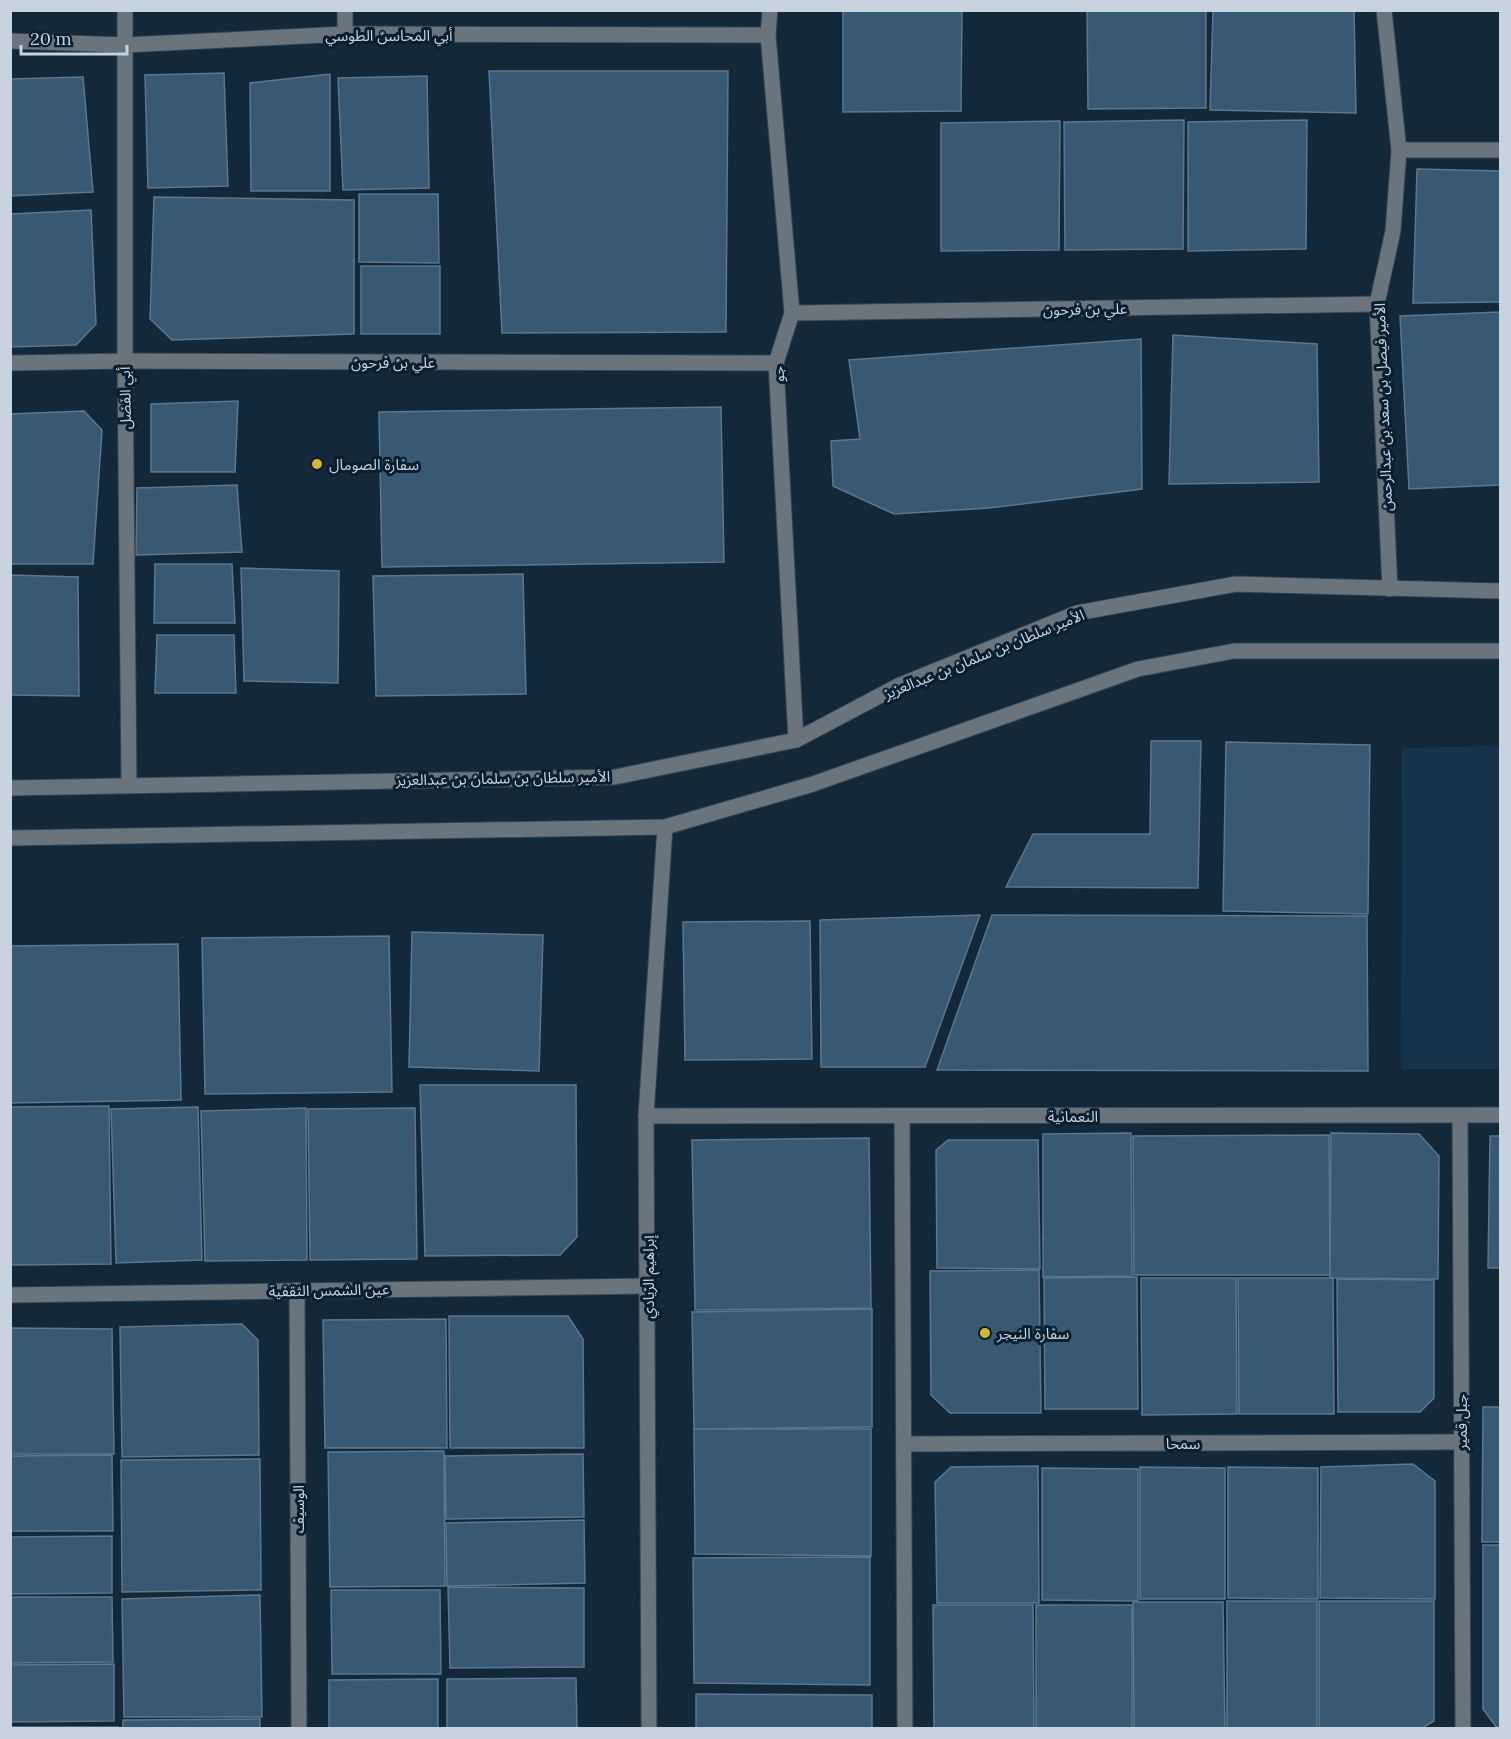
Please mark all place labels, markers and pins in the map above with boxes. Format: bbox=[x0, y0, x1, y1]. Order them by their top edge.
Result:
place label: سفارة الصومال bbox=[329, 455, 419, 474]
marker: سفارة الصومال bbox=[310, 457, 324, 471]
place label: سفارة النيجر bbox=[996, 1324, 1069, 1343]
marker: سفارة النيجر bbox=[978, 1326, 992, 1340]

